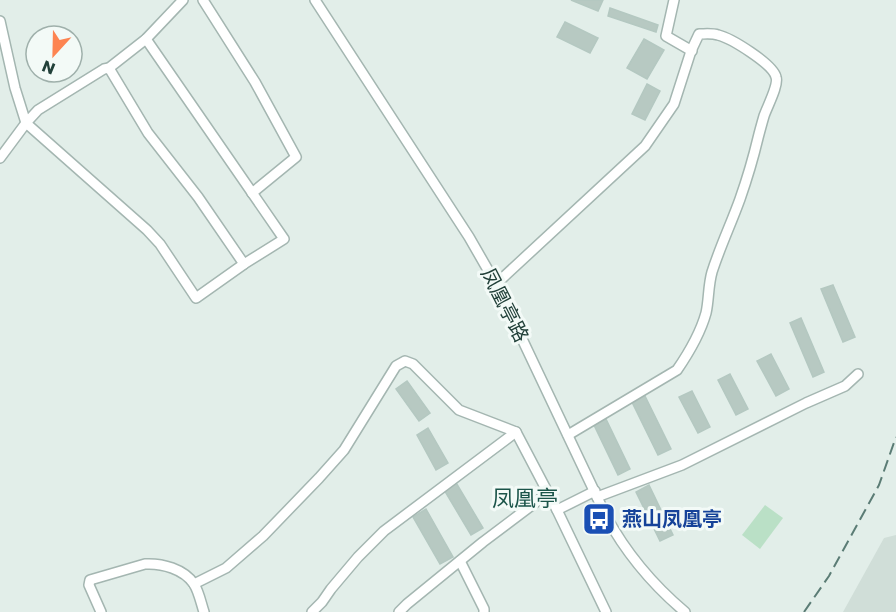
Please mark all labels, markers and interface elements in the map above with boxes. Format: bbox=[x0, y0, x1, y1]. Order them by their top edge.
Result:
north arrow bbox=[24, 24, 84, 84]
text: N bbox=[39, 55, 58, 80]
street label: 凤凰亭路 bbox=[474, 263, 536, 347]
district label: 凤凰亭 bbox=[492, 483, 558, 514]
bus stop icon: 燕山凤凰亭 bbox=[581, 501, 617, 537]
place label: 燕山凤凰亭 bbox=[622, 505, 722, 533]

